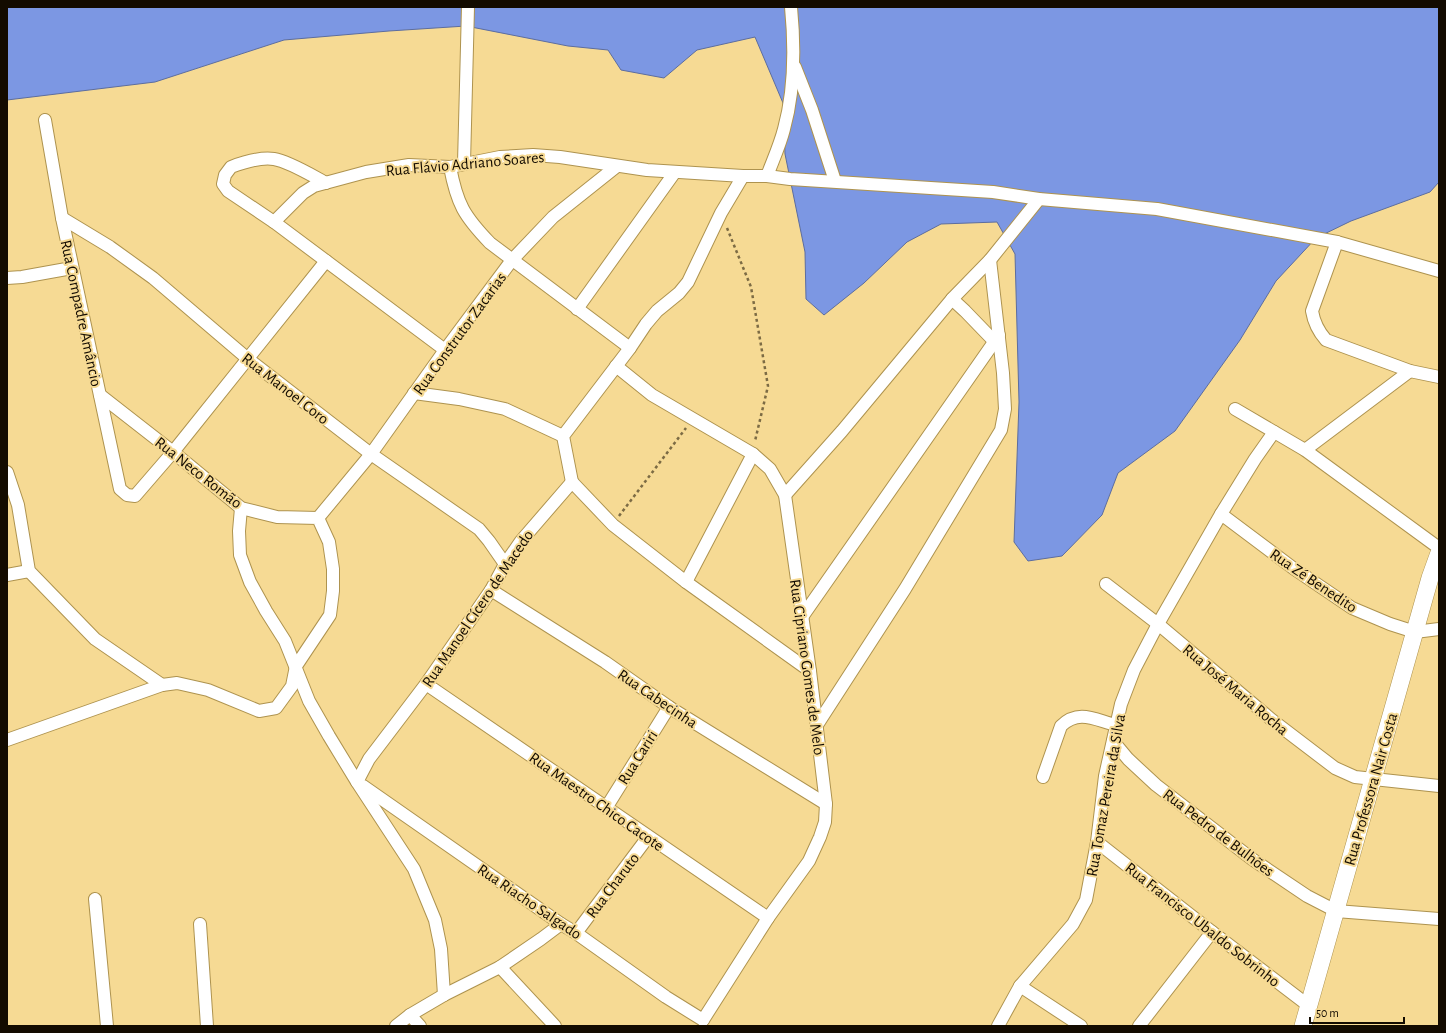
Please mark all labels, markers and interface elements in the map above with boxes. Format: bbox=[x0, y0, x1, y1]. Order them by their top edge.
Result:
street label: Rua Flávio Adriano Soares bbox=[385, 149, 545, 179]
street label: Rua Compadre Amâncio bbox=[58, 238, 104, 388]
street label: Rua Construtor Zacarias bbox=[410, 269, 509, 398]
street label: Rua Manoel Coro bbox=[239, 350, 332, 428]
street label: Rua Neco Romão bbox=[152, 434, 245, 512]
street label: Rua Manoel Cícero de Macedo bbox=[419, 527, 536, 690]
street label: Rua Zé Benedito bbox=[1267, 546, 1360, 616]
street label: Rua Cipriano Gomes de Melo bbox=[787, 578, 827, 756]
street label: Rua José Maria Rocha bbox=[1180, 641, 1291, 738]
street label: Rua Cabecinha bbox=[615, 666, 700, 731]
street label: Rua Professora Nair Costa bbox=[1341, 711, 1400, 867]
street label: Rua Tomaz Pereira da Silva bbox=[1084, 713, 1128, 878]
street label: Rua Cariri bbox=[615, 728, 661, 787]
street label: Rua Maestro Chico Cacote bbox=[526, 749, 666, 854]
street label: Rua Pedro de Bulhões bbox=[1160, 786, 1277, 880]
street label: Rua Charuto bbox=[583, 850, 642, 921]
street label: Rua Francisco Ubaldo Sobrinho bbox=[1122, 860, 1283, 990]
street label: Rua Riacho Salgado bbox=[475, 861, 584, 943]
scale bar bbox=[1310, 999, 1404, 1025]
text: 50 m bbox=[1316, 1007, 1339, 1019]

